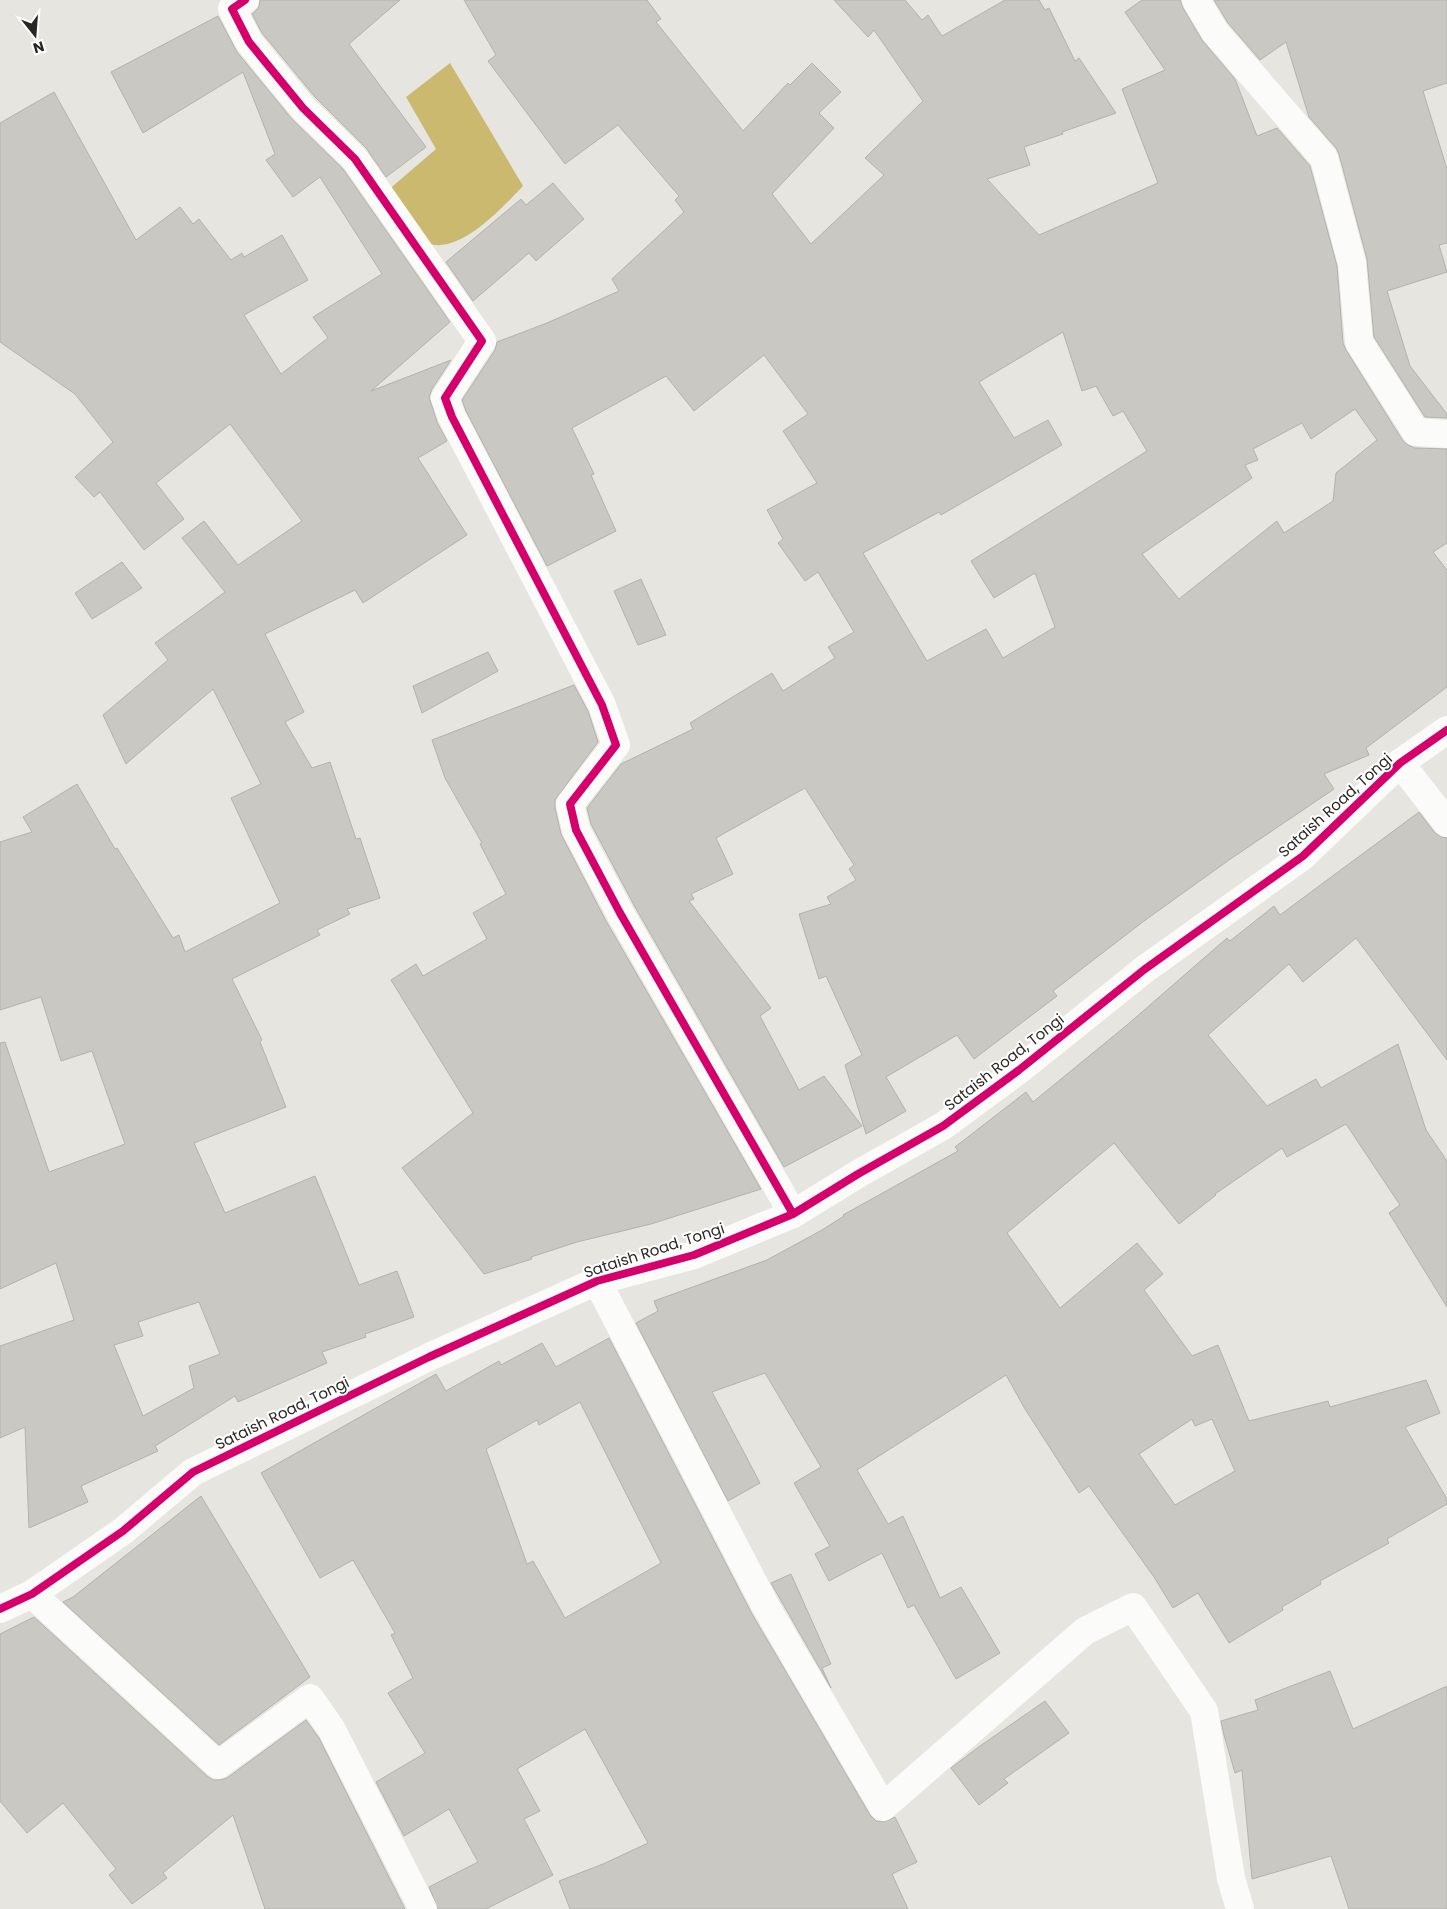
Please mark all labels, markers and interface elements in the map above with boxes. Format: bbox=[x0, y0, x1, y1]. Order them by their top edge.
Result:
north arrow bbox=[10, 10, 60, 60]
text: N bbox=[31, 36, 47, 59]
street label: Sataish Road, Tongi bbox=[1273, 748, 1397, 862]
street label: Sataish Road, Tongi bbox=[940, 1009, 1068, 1115]
street label: Sataish Road, Tongi bbox=[581, 1217, 727, 1283]
street label: Sataish Road, Tongi bbox=[211, 1371, 353, 1455]

